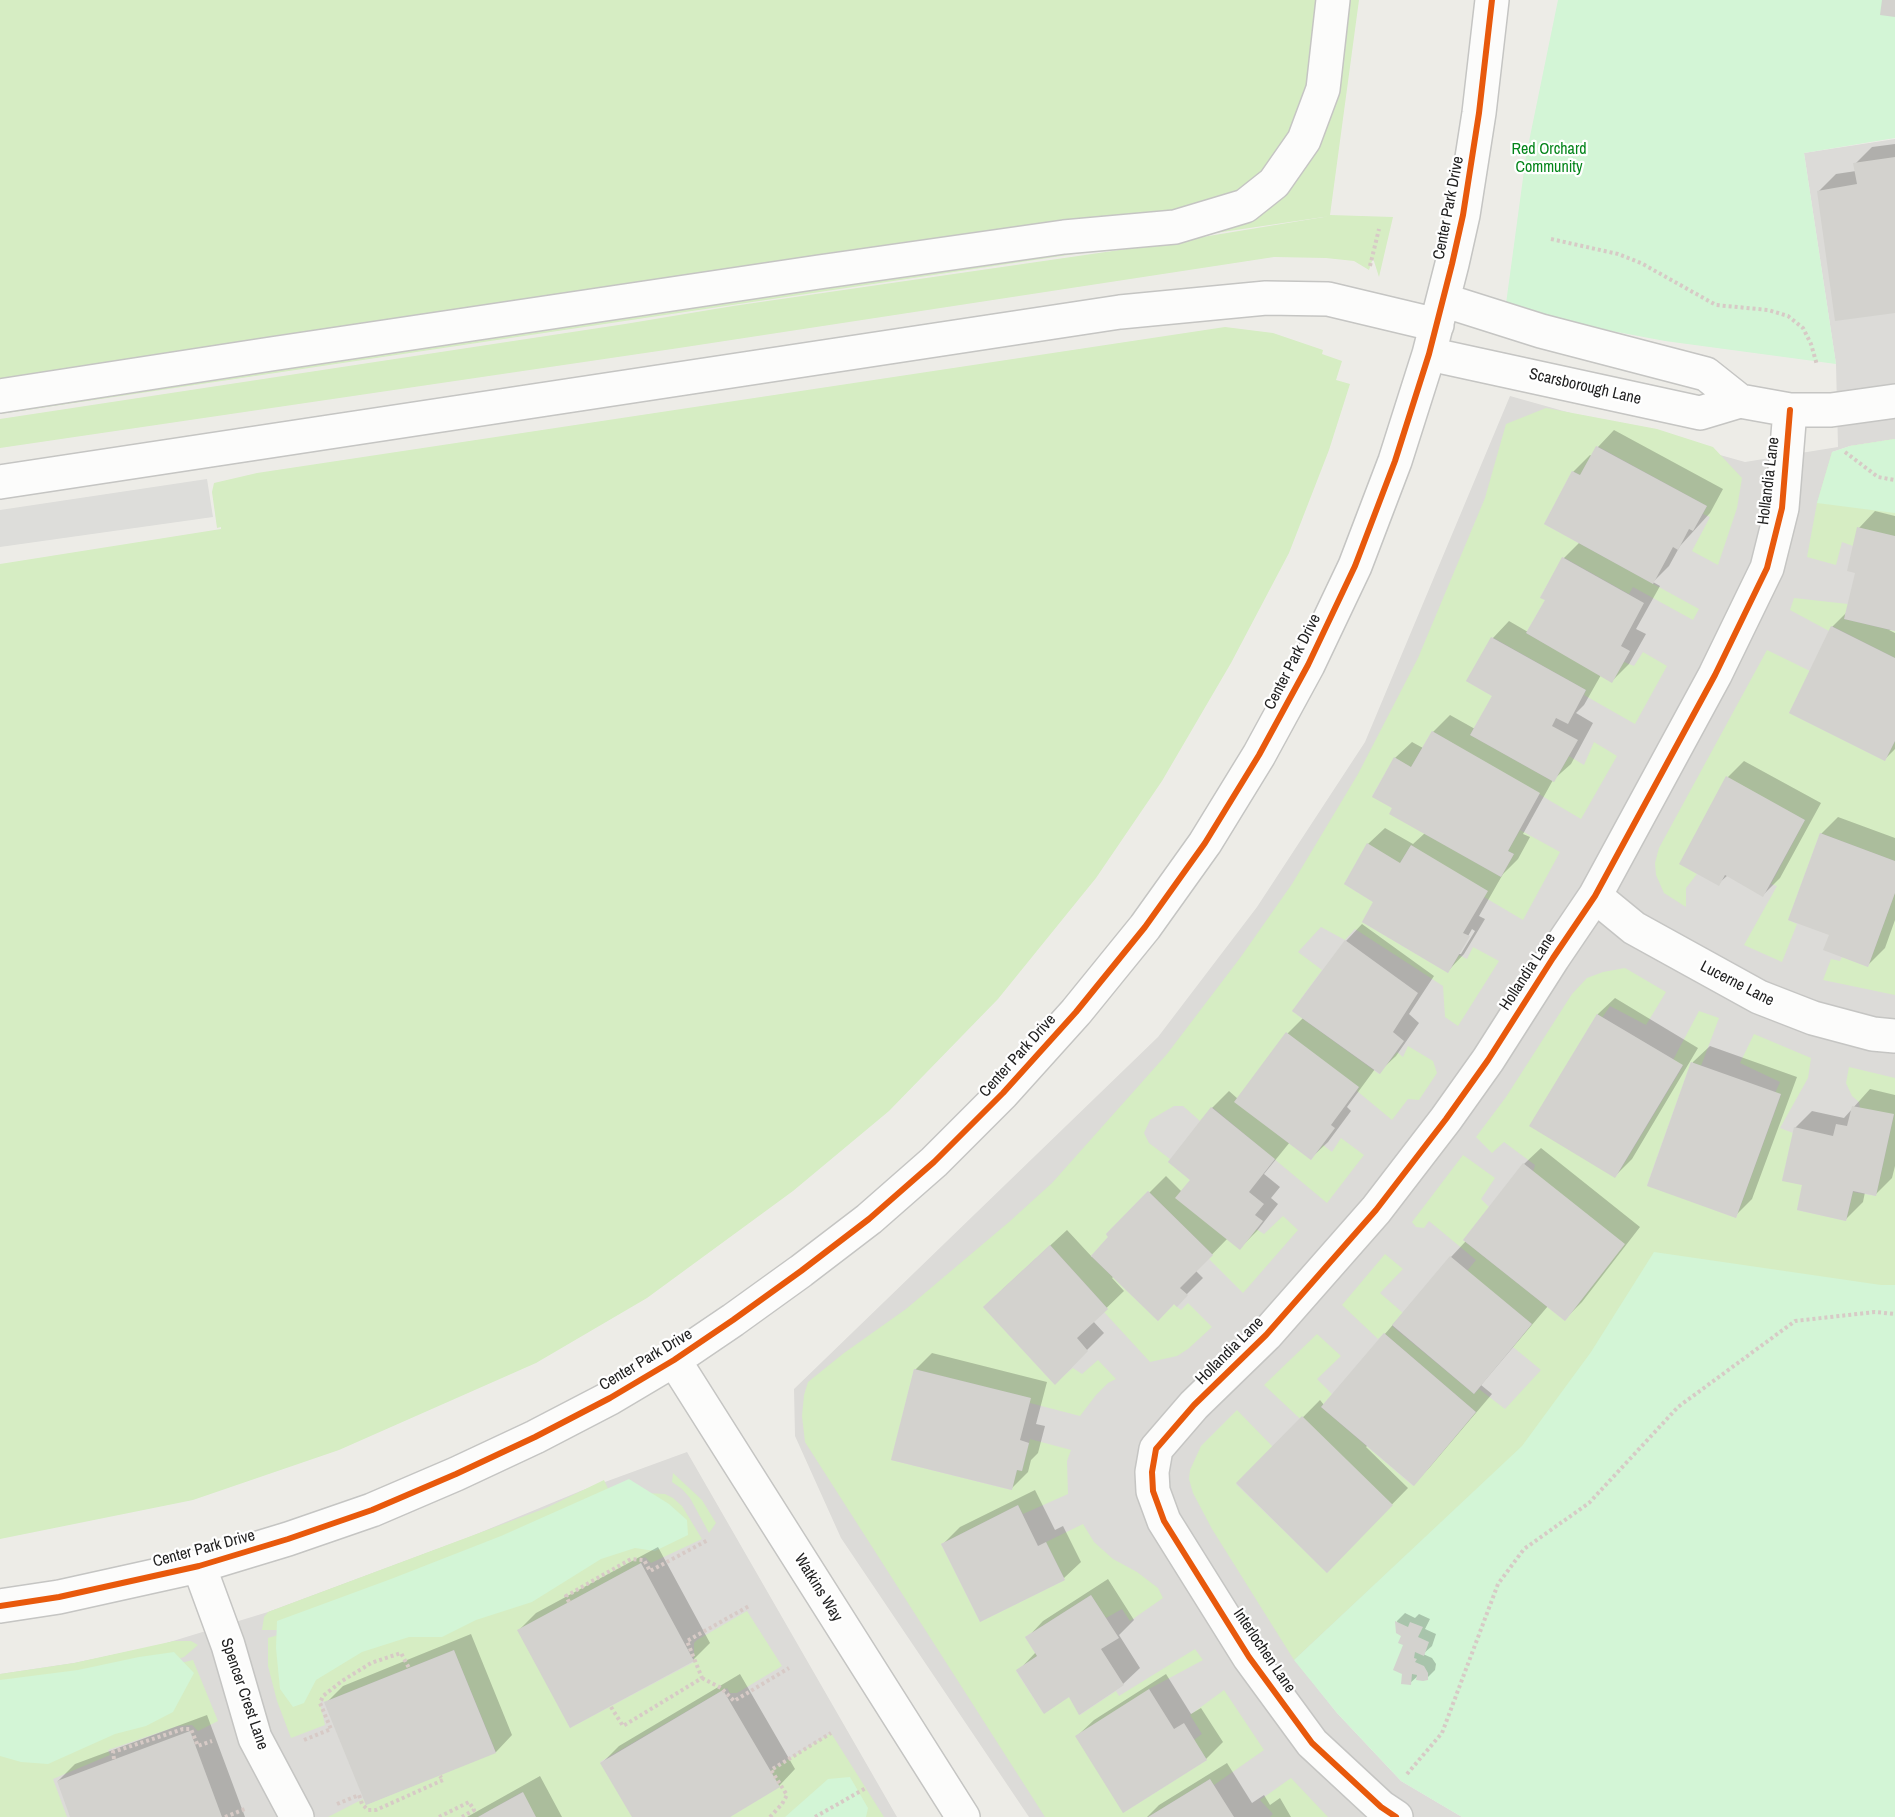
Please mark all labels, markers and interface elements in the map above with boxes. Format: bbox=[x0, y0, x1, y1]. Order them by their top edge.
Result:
park label: Red Orchard Community bbox=[1511, 140, 1587, 178]
street label: Center Park Drive bbox=[1430, 155, 1468, 261]
street label: Scarsborough Lane bbox=[1527, 365, 1643, 409]
street label: Hollandia Lane bbox=[1754, 436, 1784, 526]
street label: Center Park Drive bbox=[1261, 611, 1325, 713]
street label: Hollandia Lane bbox=[1496, 930, 1560, 1014]
street label: Lucerne Lane bbox=[1697, 957, 1777, 1011]
street label: Center Park Drive bbox=[976, 1011, 1060, 1101]
street label: Hollandia Lane bbox=[1192, 1313, 1268, 1389]
street label: Center Park Drive bbox=[596, 1325, 696, 1395]
street label: Center Park Drive bbox=[151, 1526, 257, 1572]
street label: Watkins Way bbox=[790, 1551, 846, 1625]
street label: Interlochen Lane bbox=[1229, 1605, 1299, 1697]
street label: Spencer Crest Lane bbox=[216, 1636, 272, 1752]

